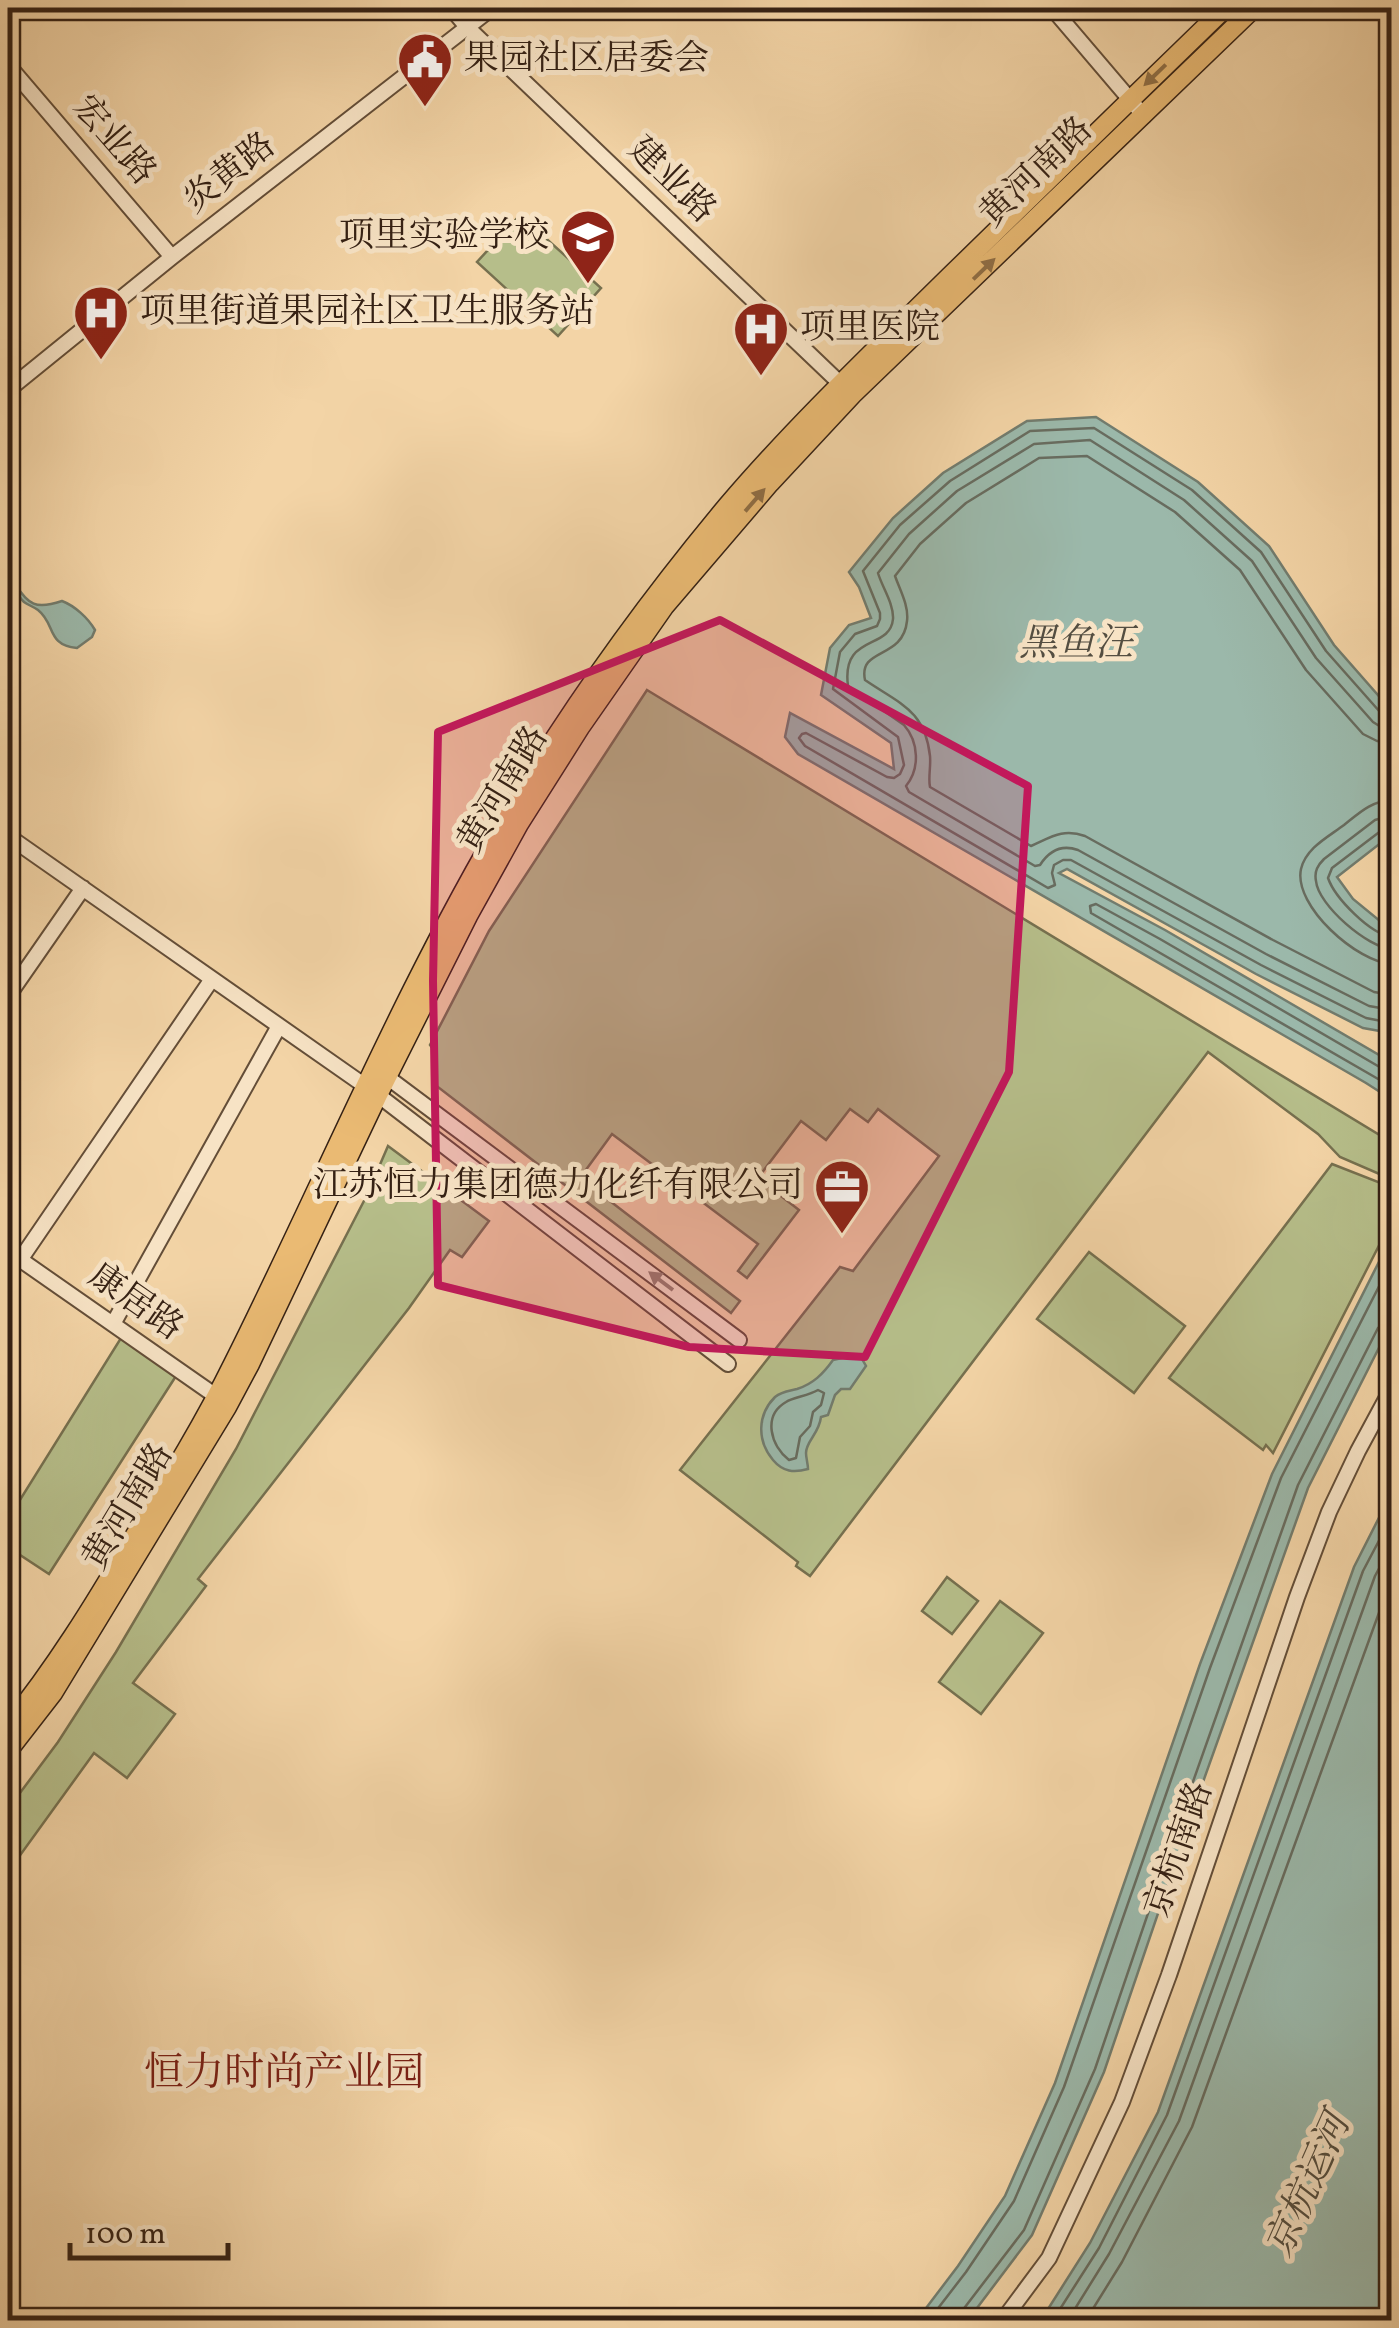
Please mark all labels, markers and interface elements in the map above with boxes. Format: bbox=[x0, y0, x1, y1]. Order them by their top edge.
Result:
public building icon: 果园社区居委会 bbox=[395, 30, 455, 109]
place label: 果园社区居委会 bbox=[464, 36, 709, 84]
one-way arrow bbox=[1143, 63, 1167, 86]
street label: 宏业路 bbox=[60, 86, 166, 196]
street label: 黄河南路 bbox=[970, 107, 1104, 239]
street label: 炎黄路 bbox=[174, 123, 286, 225]
street label: 建业路 bbox=[617, 127, 725, 235]
school or university icon: 项里实验学校 bbox=[558, 207, 618, 286]
place label: 项里实验学校 bbox=[339, 213, 549, 261]
one-way arrow bbox=[971, 258, 995, 281]
hospital icon: 项里街道果园社区卫生服务站 bbox=[71, 283, 131, 362]
place label: 项里街道果园社区卫生服务站 bbox=[140, 289, 595, 337]
hospital icon: 项里医院 bbox=[731, 299, 791, 378]
place label: 项里医院 bbox=[800, 305, 940, 353]
one-way arrow bbox=[744, 488, 766, 513]
water label: 黑鱼汪 bbox=[1019, 619, 1139, 672]
street label: 黄河南路 bbox=[447, 718, 561, 862]
office icon: 江苏恒力集团德力化纤有限公司 bbox=[812, 1157, 872, 1236]
place label: 江苏恒力集团德力化纤有限公司 bbox=[313, 1163, 803, 1211]
street label: 康居路 bbox=[78, 1253, 192, 1353]
one-way arrow bbox=[648, 1272, 674, 1292]
street label: 黄河南路 bbox=[72, 1435, 186, 1579]
street label: 京杭南路 bbox=[1135, 1776, 1225, 1924]
district label: 恒力时尚产业园 bbox=[144, 2047, 424, 2103]
water label: 京杭运河 bbox=[1255, 2100, 1368, 2266]
scale bar bbox=[70, 2198, 228, 2260]
text: 100 m bbox=[85, 2214, 166, 2256]

